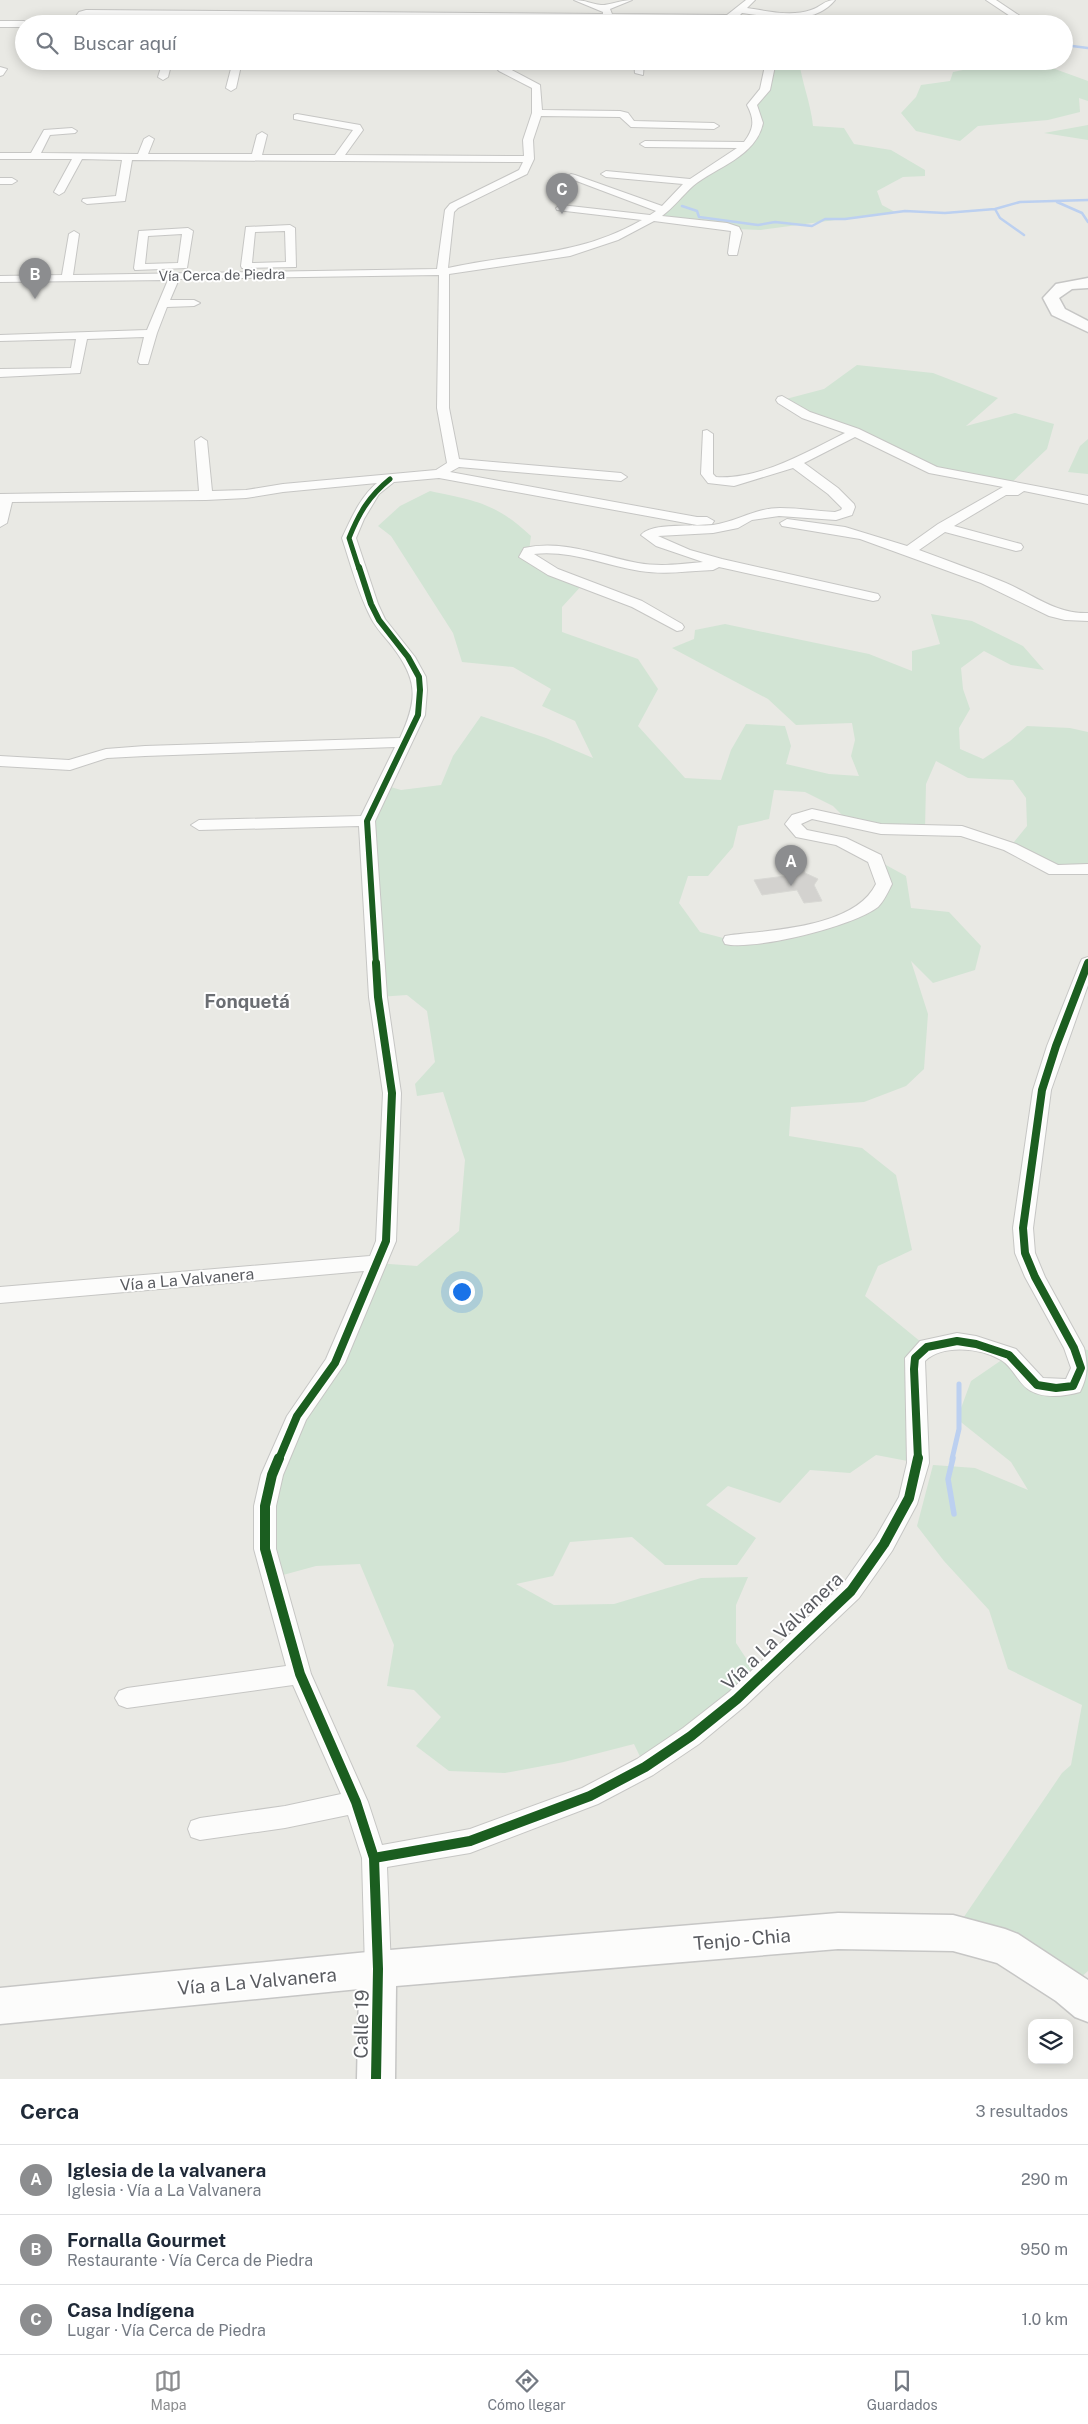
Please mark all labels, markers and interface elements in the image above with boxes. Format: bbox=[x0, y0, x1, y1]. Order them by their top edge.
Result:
search box bbox=[15, 15, 1073, 70]
icon: search bbox=[33, 29, 61, 57]
text: Buscar aquí bbox=[73, 32, 177, 54]
pin: C bbox=[546, 173, 578, 214]
pin: B bbox=[19, 258, 51, 299]
street label: Vía Cerca de Piedra bbox=[159, 266, 285, 284]
pin: A bbox=[775, 845, 807, 886]
district label: Fonquetá bbox=[204, 990, 290, 1012]
street label: Vía a La Valvanera bbox=[119, 1264, 255, 1295]
your location bbox=[449, 1279, 475, 1305]
street label: Vía a La Valvanera bbox=[717, 1568, 847, 1694]
street label: Tenjo - Chia bbox=[692, 1924, 792, 1954]
street label: Vía a La Valvanera bbox=[176, 1963, 338, 1999]
street label: Calle 19 bbox=[349, 1989, 373, 2059]
map controls bbox=[1028, 2019, 1073, 2064]
button: layers bbox=[1028, 2019, 1073, 2064]
text: Cerca bbox=[20, 2099, 79, 2124]
text: 3 resultados bbox=[976, 2102, 1068, 2121]
text: Iglesia de la valvanera bbox=[67, 2159, 266, 2181]
text: A bbox=[30, 2170, 42, 2189]
text: 290 m bbox=[1021, 2170, 1068, 2189]
text: Iglesia · Vía a La Valvanera bbox=[67, 2181, 261, 2200]
text: Fornalla Gourmet bbox=[67, 2229, 226, 2251]
text: B bbox=[31, 2240, 41, 2259]
text: 950 m bbox=[1020, 2240, 1068, 2259]
text: Restaurante · Vía Cerca de Piedra bbox=[67, 2251, 313, 2270]
text: Casa Indígena bbox=[67, 2299, 194, 2321]
text: C bbox=[30, 2310, 42, 2329]
text: 1.0 km bbox=[1021, 2310, 1068, 2329]
text: Lugar · Vía Cerca de Piedra bbox=[67, 2321, 266, 2340]
tab: Mapa bbox=[150, 2367, 187, 2413]
tab: Cómo llegar bbox=[487, 2367, 566, 2413]
tab: Guardados bbox=[867, 2367, 938, 2413]

